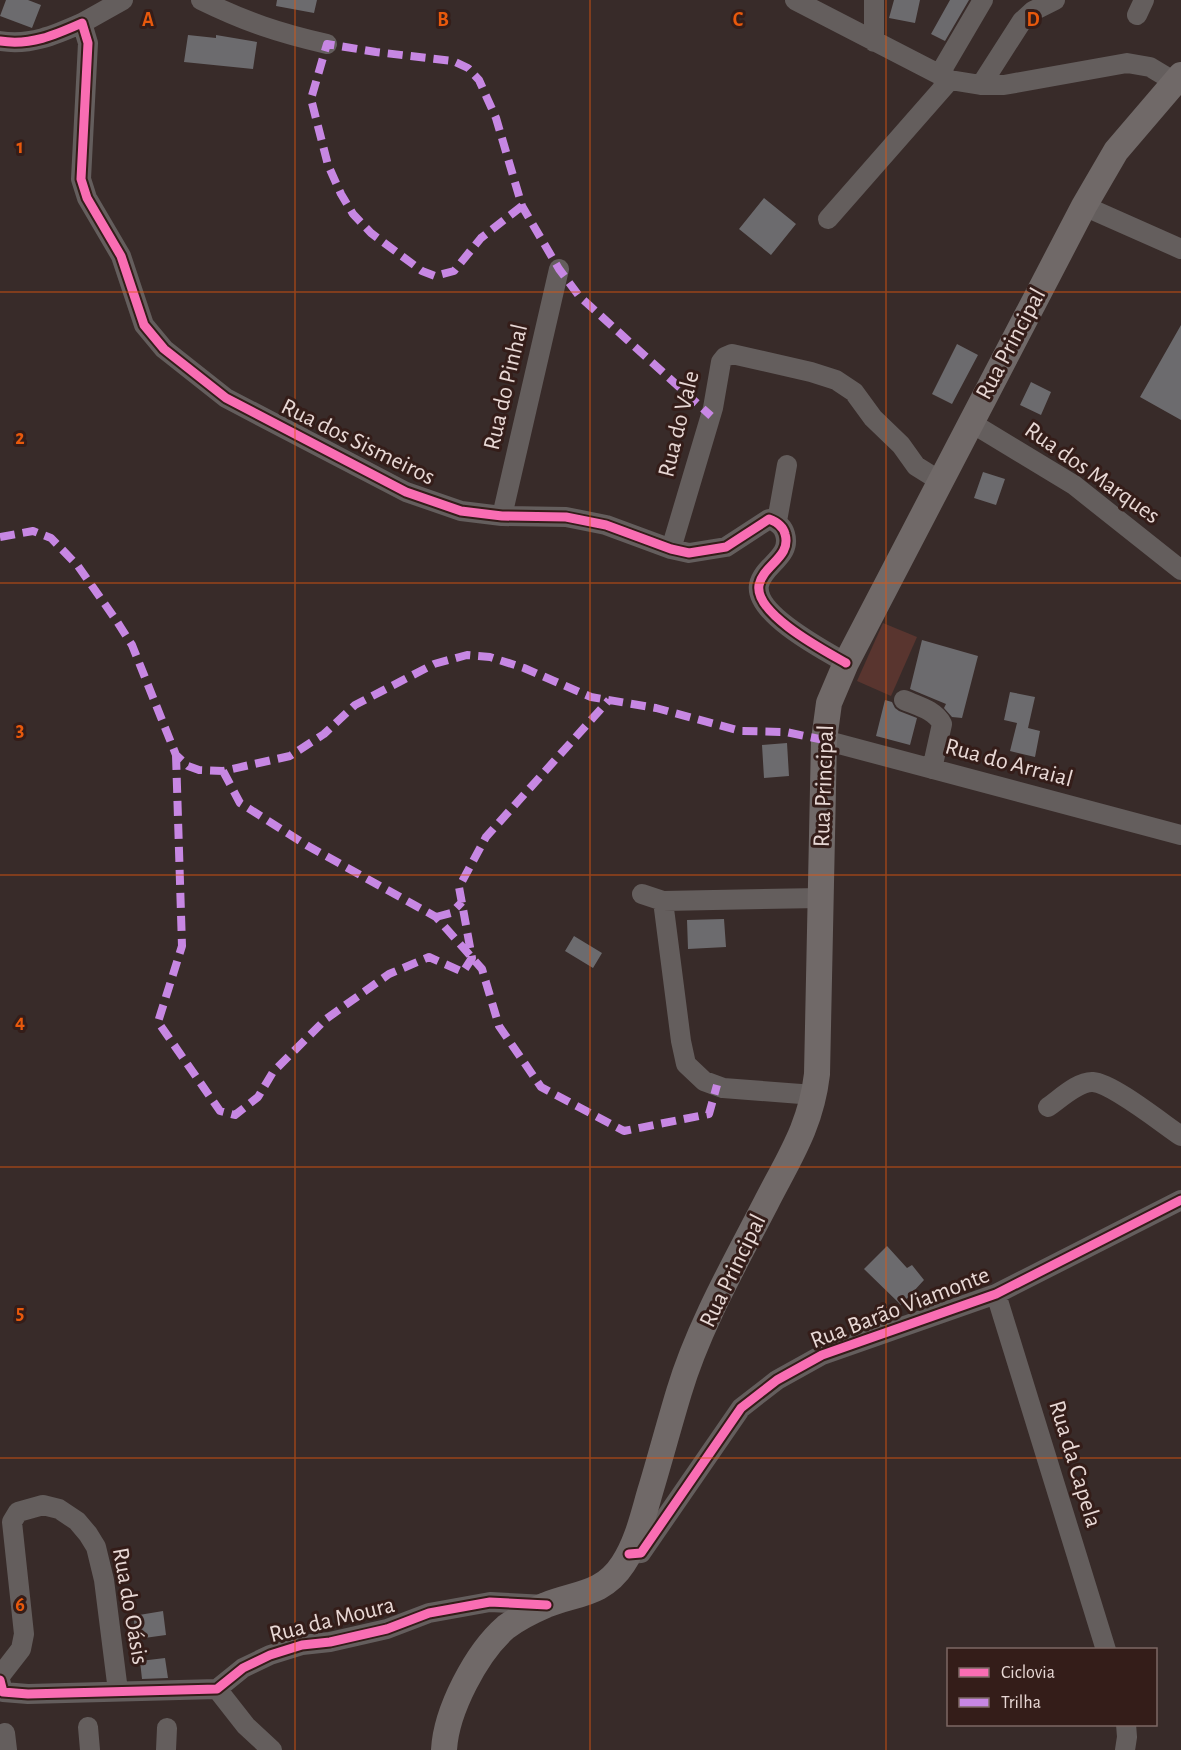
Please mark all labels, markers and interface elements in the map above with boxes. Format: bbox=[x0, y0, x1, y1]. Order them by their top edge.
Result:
text: A bbox=[142, 10, 154, 30]
text: B bbox=[437, 10, 449, 30]
text: C bbox=[733, 10, 744, 30]
text: D bbox=[1026, 10, 1040, 30]
text: 1 bbox=[16, 137, 24, 157]
street label: Rua Principal bbox=[972, 284, 1050, 404]
street label: Rua do Pinhal bbox=[480, 322, 532, 452]
street label: Rua do Vale bbox=[654, 368, 704, 480]
street label: Rua dos Sismeiros bbox=[277, 394, 439, 490]
street label: Rua dos Marques bbox=[1020, 418, 1164, 528]
text: 2 bbox=[15, 428, 25, 448]
text: 3 bbox=[16, 720, 24, 740]
street label: Rua Principal bbox=[810, 724, 838, 848]
street label: Rua do Arraial bbox=[943, 734, 1075, 792]
text: 4 bbox=[15, 1012, 25, 1032]
street label: Rua Principal bbox=[695, 1211, 771, 1331]
street label: Rua Barão Viamonte bbox=[807, 1263, 993, 1353]
text: 5 bbox=[16, 1303, 24, 1323]
street label: Rua da Capela bbox=[1044, 1398, 1106, 1530]
street label: Rua do Oásis bbox=[108, 1546, 152, 1666]
street label: Rua da Moura bbox=[267, 1593, 397, 1647]
text: 6 bbox=[15, 1595, 25, 1615]
legend bbox=[947, 1648, 1157, 1726]
text: Ciclovia bbox=[1001, 1664, 1055, 1682]
text: Trilha bbox=[1001, 1694, 1041, 1712]

